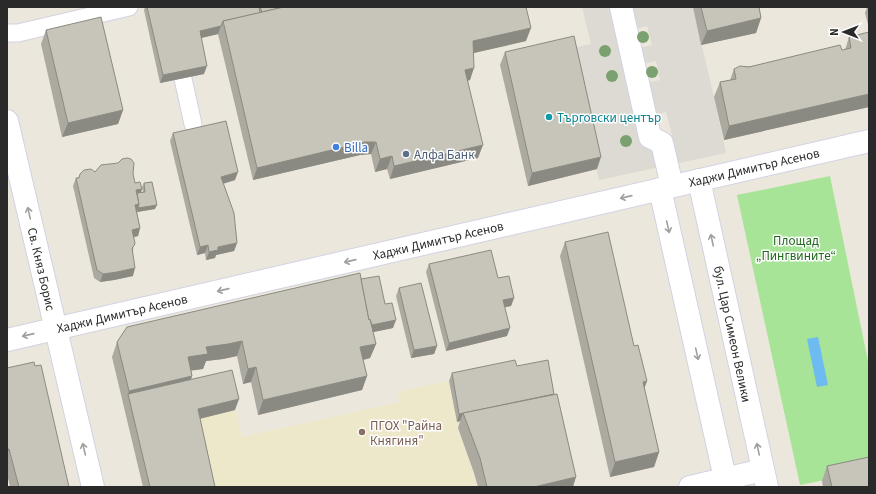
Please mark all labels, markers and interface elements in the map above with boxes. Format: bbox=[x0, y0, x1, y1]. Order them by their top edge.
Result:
north arrow bbox=[824, 12, 864, 52]
text: N bbox=[827, 28, 842, 36]
place label: Търговски център bbox=[557, 109, 661, 127]
marker: Търговски център bbox=[544, 112, 554, 122]
place label: Billa bbox=[344, 139, 368, 157]
marker: Billa bbox=[331, 142, 341, 152]
street label: Хаджи Димитър Асенов bbox=[687, 144, 822, 192]
place label: Алфа Банк bbox=[414, 146, 475, 164]
marker: Алфа Банк bbox=[401, 149, 411, 159]
one-way arrow bbox=[620, 193, 633, 201]
one-way arrow bbox=[24, 207, 32, 220]
street label: Хаджи Димитър Асенов bbox=[371, 217, 506, 265]
one-way arrow bbox=[665, 221, 673, 234]
street label: Св. Княз Борис bbox=[23, 226, 59, 313]
park label: Площад „Пингвините“ bbox=[756, 232, 836, 265]
one-way arrow bbox=[708, 234, 716, 247]
one-way arrow bbox=[343, 257, 356, 265]
street label: бул. Цар Симеон Велики bbox=[709, 264, 755, 404]
one-way arrow bbox=[217, 287, 230, 294]
street label: Хаджи Димитър Асенов bbox=[55, 290, 190, 338]
one-way arrow bbox=[22, 332, 35, 339]
one-way arrow bbox=[694, 347, 701, 360]
place label: ПГОХ "Райна Княгиня" bbox=[370, 417, 442, 450]
marker: ПГОХ "Райна Княгиня" bbox=[357, 427, 367, 437]
one-way arrow bbox=[79, 443, 87, 456]
one-way arrow bbox=[754, 443, 762, 456]

